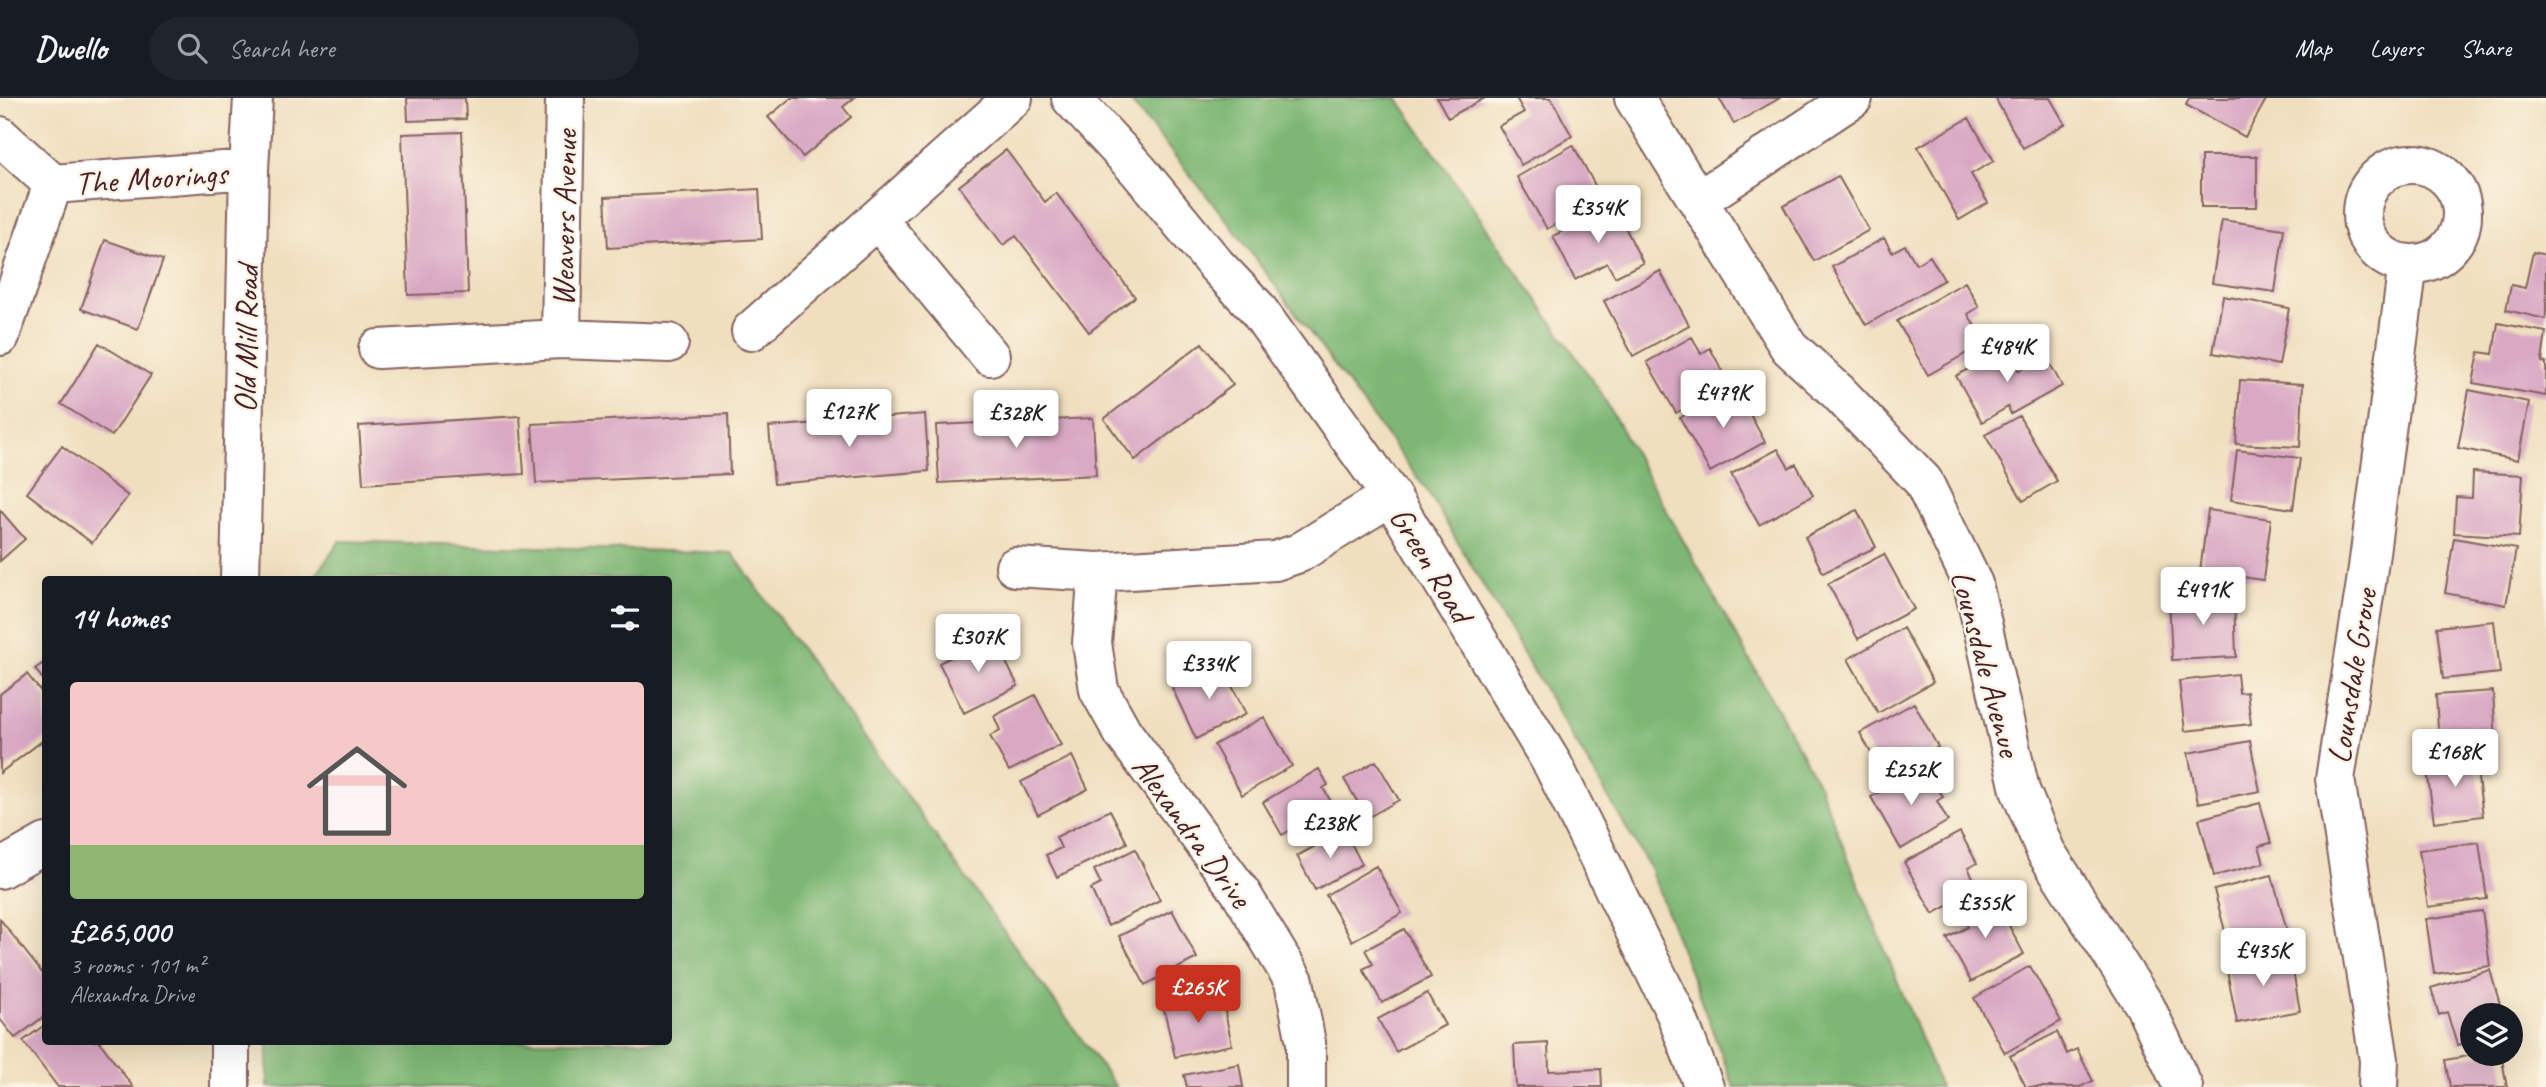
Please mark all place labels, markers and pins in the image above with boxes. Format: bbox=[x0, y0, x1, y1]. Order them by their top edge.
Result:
pin: £354K bbox=[1549, 186, 1647, 245]
pin: £484K bbox=[1958, 324, 2056, 384]
pin: £479K bbox=[1674, 370, 1772, 430]
pin: £127K bbox=[800, 390, 898, 449]
pin: £328K bbox=[967, 390, 1065, 450]
pin: £491K bbox=[2154, 568, 2252, 627]
pin: £307K bbox=[929, 614, 1027, 674]
pin: £334K bbox=[1160, 642, 1258, 701]
pin: £168K bbox=[2406, 730, 2504, 789]
pin: £252K bbox=[1862, 748, 1960, 807]
pin: £238K bbox=[1281, 800, 1379, 860]
pin: £355K bbox=[1936, 880, 2034, 940]
pin: £435K bbox=[2214, 928, 2312, 988]
pin: £265K bbox=[1149, 965, 1247, 1025]

